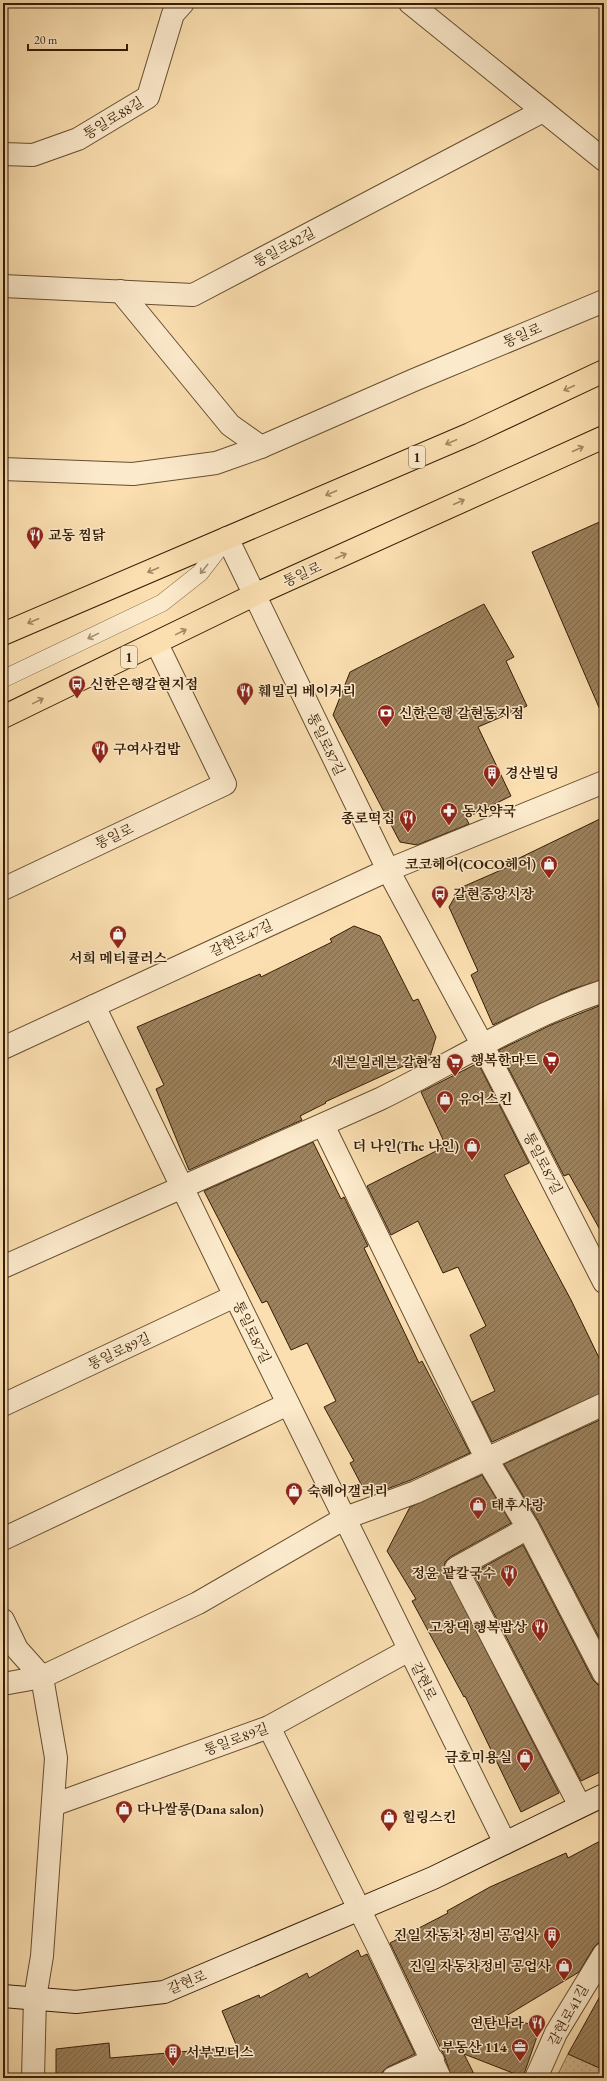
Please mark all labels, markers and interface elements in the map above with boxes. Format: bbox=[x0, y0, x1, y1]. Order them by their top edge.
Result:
scale bar bbox=[28, 26, 127, 52]
text: 20 m bbox=[34, 32, 58, 48]
street label: 통일로88길 bbox=[79, 93, 147, 143]
street label: 통일로82길 bbox=[250, 223, 318, 271]
street label: 통일로 bbox=[500, 319, 545, 351]
one-way arrow bbox=[563, 385, 575, 392]
one-way arrow bbox=[445, 439, 457, 447]
one-way arrow bbox=[571, 445, 583, 452]
road number: 1 bbox=[409, 446, 425, 468]
one-way arrow bbox=[326, 490, 338, 498]
one-way arrow bbox=[453, 498, 465, 506]
restaurant icon: 교동 찜닭 bbox=[25, 525, 45, 550]
place label: 교동 찜닭 bbox=[48, 526, 106, 544]
one-way arrow bbox=[335, 552, 347, 559]
street label: 통일로 bbox=[280, 557, 325, 590]
one-way arrow bbox=[199, 563, 208, 574]
one-way arrow bbox=[147, 566, 159, 574]
one-way arrow bbox=[28, 617, 40, 625]
one-way arrow bbox=[174, 628, 186, 635]
one-way arrow bbox=[88, 633, 100, 640]
road number: 1 bbox=[121, 646, 137, 668]
bus stop icon: 신한은행갈현지점 bbox=[67, 674, 87, 699]
place label: 신한은행갈현지점 bbox=[90, 675, 198, 693]
restaurant icon: 훼밀리 베이커리 bbox=[235, 681, 255, 706]
place label: 훼밀리 베이커리 bbox=[258, 682, 356, 700]
one-way arrow bbox=[32, 697, 44, 704]
bank icon: 신한은행 갈현동지점 bbox=[376, 703, 396, 728]
place label: 신한은행 갈현동지점 bbox=[399, 704, 524, 722]
street label: 통일로87길 bbox=[303, 710, 349, 778]
restaurant icon: 구여사컵밥 bbox=[90, 739, 110, 764]
place label: 구여사컵밥 bbox=[113, 740, 181, 758]
building icon: 경산빌딩 bbox=[482, 763, 502, 788]
place label: 경산빌딩 bbox=[505, 764, 559, 782]
pharmacy icon: 동산약국 bbox=[439, 801, 459, 826]
place label: 동산약국 bbox=[462, 802, 517, 820]
restaurant icon: 종로떡집 bbox=[398, 808, 418, 833]
place label: 종로떡집 bbox=[341, 809, 395, 827]
street label: 통일로 bbox=[92, 819, 137, 853]
shop icon: 코코헤어(COCO헤어) bbox=[539, 854, 559, 879]
place label: 코코헤어(COCO헤어) bbox=[405, 855, 536, 873]
bus stop icon: 갈현중앙시장 bbox=[430, 884, 450, 909]
place label: 갈현중앙시장 bbox=[453, 885, 535, 903]
street label: 갈현로47길 bbox=[207, 916, 275, 960]
shop icon: 서희 메티큘러스 bbox=[108, 924, 128, 949]
place label: 서희 메티큘러스 bbox=[69, 949, 167, 967]
supermarket icon: 행복한마트 bbox=[541, 1050, 561, 1075]
place label: 행복한마트 bbox=[470, 1051, 538, 1069]
supermarket icon: 세븐일레븐 갈현점 bbox=[445, 1052, 465, 1077]
place label: 세븐일레븐 갈현점 bbox=[330, 1053, 442, 1071]
shop icon: 유어스킨 bbox=[435, 1089, 455, 1114]
place label: 유어스킨 bbox=[458, 1090, 512, 1108]
street label: 통일로87길 bbox=[520, 1129, 566, 1197]
shop icon: 더 나인(The 나인) bbox=[462, 1136, 482, 1161]
place label: 더 나인(The 나인) bbox=[353, 1137, 459, 1155]
street label: 통일로87길 bbox=[229, 1298, 275, 1366]
street label: 통일로89길 bbox=[85, 1329, 153, 1373]
shop icon: 숙헤어갤러리 bbox=[284, 1481, 304, 1506]
place label: 숙헤어갤러리 bbox=[307, 1482, 388, 1500]
shop icon: 태후사랑 bbox=[468, 1495, 488, 1520]
place label: 태후사랑 bbox=[491, 1496, 546, 1514]
restaurant icon: 정윤 팥칼국수 bbox=[499, 1563, 519, 1588]
place label: 정윤 팥칼국수 bbox=[412, 1564, 496, 1582]
restaurant icon: 고창댁 행복밥상 bbox=[530, 1617, 550, 1642]
place label: 고창댁 행복밥상 bbox=[429, 1618, 527, 1636]
street label: 갈현로 bbox=[407, 1659, 441, 1704]
street label: 통일로89길 bbox=[201, 1719, 271, 1759]
shop icon: 금호미용실 bbox=[515, 1747, 535, 1772]
place label: 금호미용실 bbox=[444, 1748, 512, 1766]
shop icon: 다나쌀롱(Dana salon) bbox=[114, 1799, 134, 1824]
place label: 다나쌀롱(Dana salon) bbox=[137, 1800, 264, 1818]
shop icon: 힐링스킨 bbox=[379, 1807, 399, 1832]
place label: 힐링스킨 bbox=[402, 1808, 456, 1826]
building icon: 진일 자동차 정비 공업사 bbox=[542, 1925, 562, 1950]
place label: 진일 자동차 정비 공업사 bbox=[394, 1926, 539, 1944]
shop icon: 진일 자동차정비 공업사 bbox=[554, 1956, 574, 1981]
place label: 진일 자동차정비 공업사 bbox=[409, 1957, 551, 1975]
street label: 갈현로 bbox=[165, 1966, 210, 1998]
street label: 갈현로41길 bbox=[544, 1981, 592, 2049]
restaurant icon: 연탄나라 bbox=[527, 2013, 547, 2038]
place label: 연탄나라 bbox=[470, 2014, 524, 2032]
office icon: 부동산 114 bbox=[510, 2037, 530, 2062]
place label: 부동산 114 bbox=[441, 2038, 508, 2056]
building icon: 서부모터스 bbox=[163, 2042, 183, 2067]
place label: 서부모터스 bbox=[186, 2043, 254, 2061]

